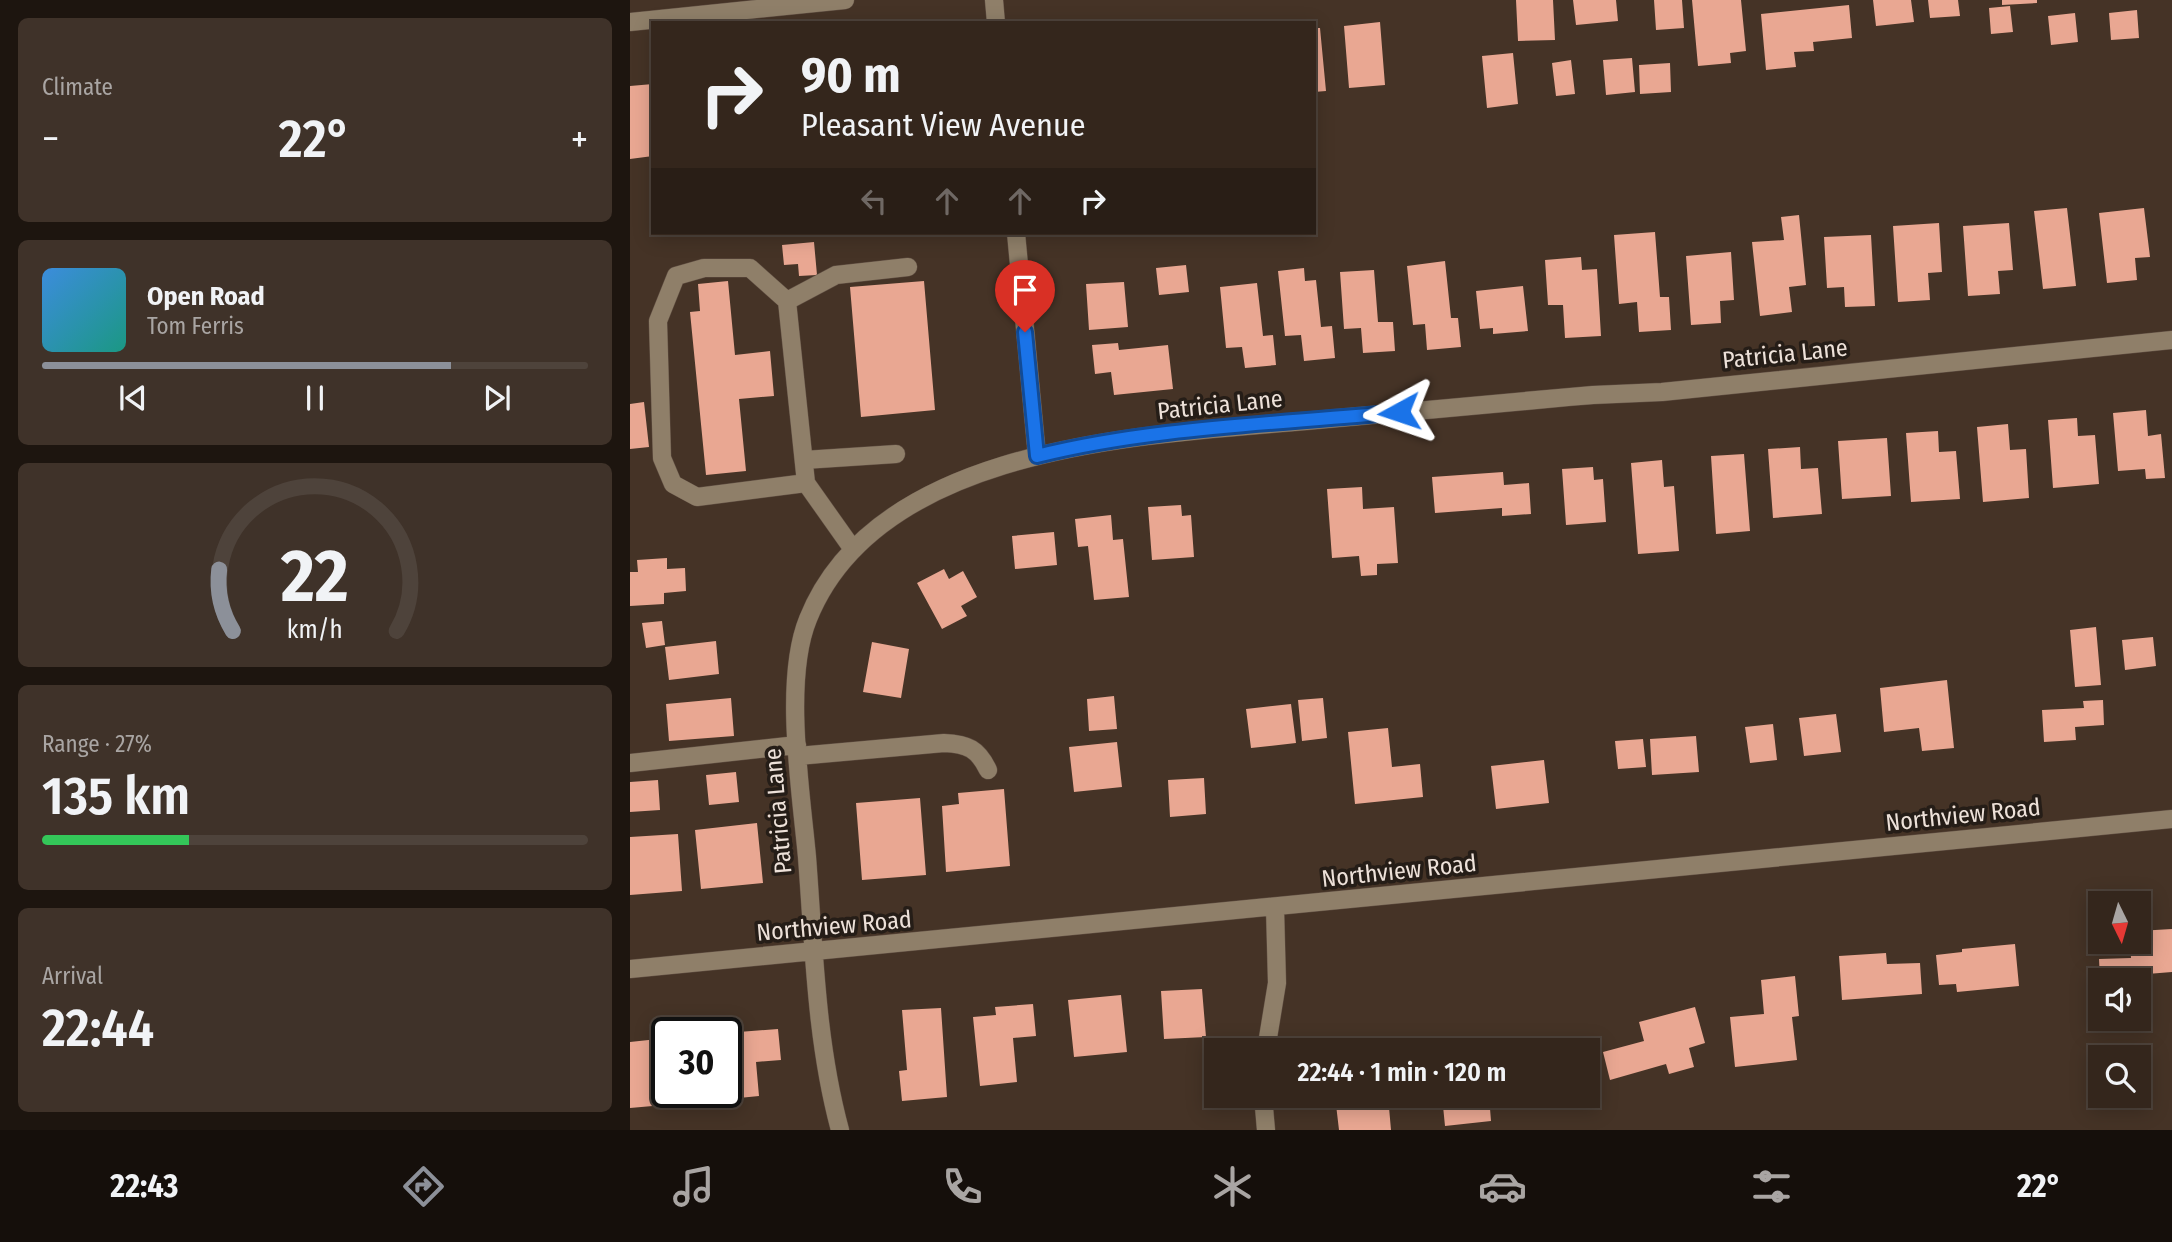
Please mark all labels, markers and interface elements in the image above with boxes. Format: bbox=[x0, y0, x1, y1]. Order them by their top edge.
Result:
text: 90 m bbox=[801, 46, 901, 105]
icon: right bbox=[686, 49, 777, 140]
text: Climate bbox=[42, 73, 113, 101]
text: Pleasant View Avenue bbox=[801, 106, 1085, 144]
text: 22° bbox=[279, 108, 351, 171]
text: − bbox=[42, 116, 59, 162]
text: + bbox=[571, 116, 588, 162]
icon: left bbox=[855, 182, 893, 220]
icon: ahead bbox=[928, 182, 966, 220]
icon: ahead bbox=[1001, 182, 1039, 220]
icon: right bbox=[1074, 182, 1112, 220]
pin bbox=[995, 260, 1055, 332]
icon: arrive bbox=[1006, 271, 1044, 309]
text: Open Road bbox=[147, 281, 265, 312]
text: Tom Ferris bbox=[147, 312, 244, 340]
street label: Patricia Lane bbox=[1721, 334, 1849, 374]
position arrow bbox=[1362, 375, 1436, 449]
icon: previous bbox=[114, 379, 152, 417]
icon: pause bbox=[296, 379, 334, 417]
icon: next bbox=[478, 379, 516, 417]
street label: Patricia Lane bbox=[1156, 385, 1284, 425]
text: 22 bbox=[280, 533, 349, 620]
text: km/h bbox=[287, 615, 343, 645]
text: Range · 27% bbox=[42, 730, 152, 758]
street label: Patricia Lane bbox=[759, 747, 797, 875]
text: 135 km bbox=[42, 765, 190, 828]
street label: Northview Road bbox=[1884, 793, 2042, 837]
street label: Northview Road bbox=[1320, 849, 1478, 893]
north arrow bbox=[2088, 891, 2151, 954]
map controls bbox=[2088, 891, 2151, 1108]
street label: Northview Road bbox=[755, 905, 913, 947]
text: Arrival bbox=[42, 962, 103, 990]
button: sound bbox=[2088, 968, 2151, 1031]
text: 22:44 bbox=[42, 997, 154, 1060]
speed limit sign: 30 bbox=[651, 1017, 742, 1108]
button: search bbox=[2088, 1045, 2151, 1108]
text: 22:44 · 1 min · 120 m bbox=[1297, 1057, 1507, 1088]
icon: directions bbox=[399, 1162, 448, 1211]
icon: music bbox=[669, 1162, 718, 1211]
icon: phone bbox=[938, 1162, 987, 1211]
icon: climate bbox=[1208, 1162, 1257, 1211]
icon: car bbox=[1478, 1162, 1527, 1211]
icon: filters bbox=[1747, 1162, 1796, 1211]
text: 22:43 bbox=[110, 1167, 178, 1205]
text: 22° bbox=[2017, 1167, 2062, 1205]

